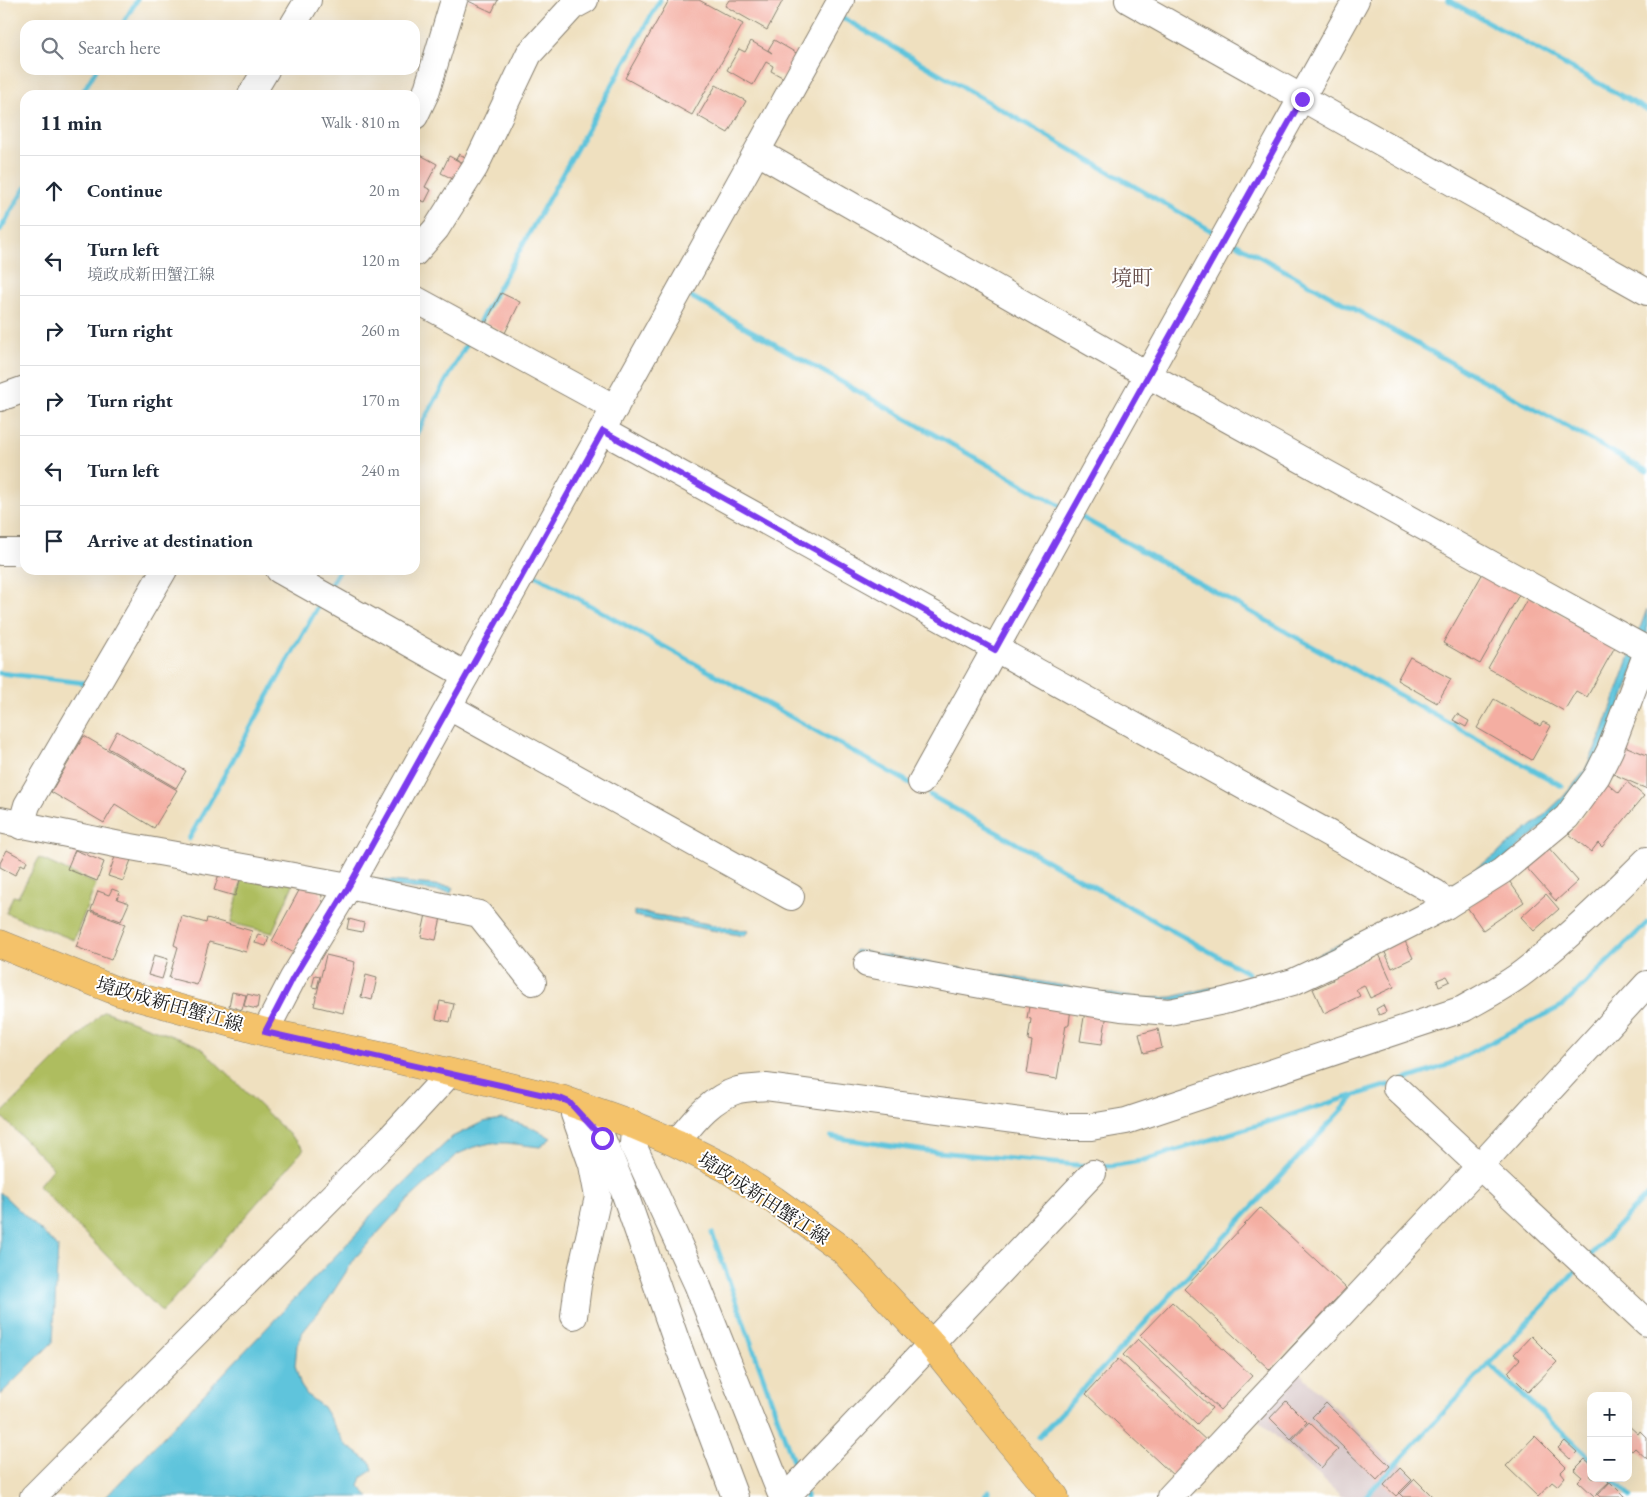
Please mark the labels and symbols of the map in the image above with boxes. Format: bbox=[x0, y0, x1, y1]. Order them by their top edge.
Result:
route end bbox=[1291, 88, 1314, 111]
district label: 境町 bbox=[1111, 264, 1153, 291]
street label: 境政成新田蟹江線 bbox=[93, 972, 246, 1037]
route start bbox=[591, 1127, 614, 1150]
street label: 境政成新田蟹江線 bbox=[693, 1147, 834, 1250]

